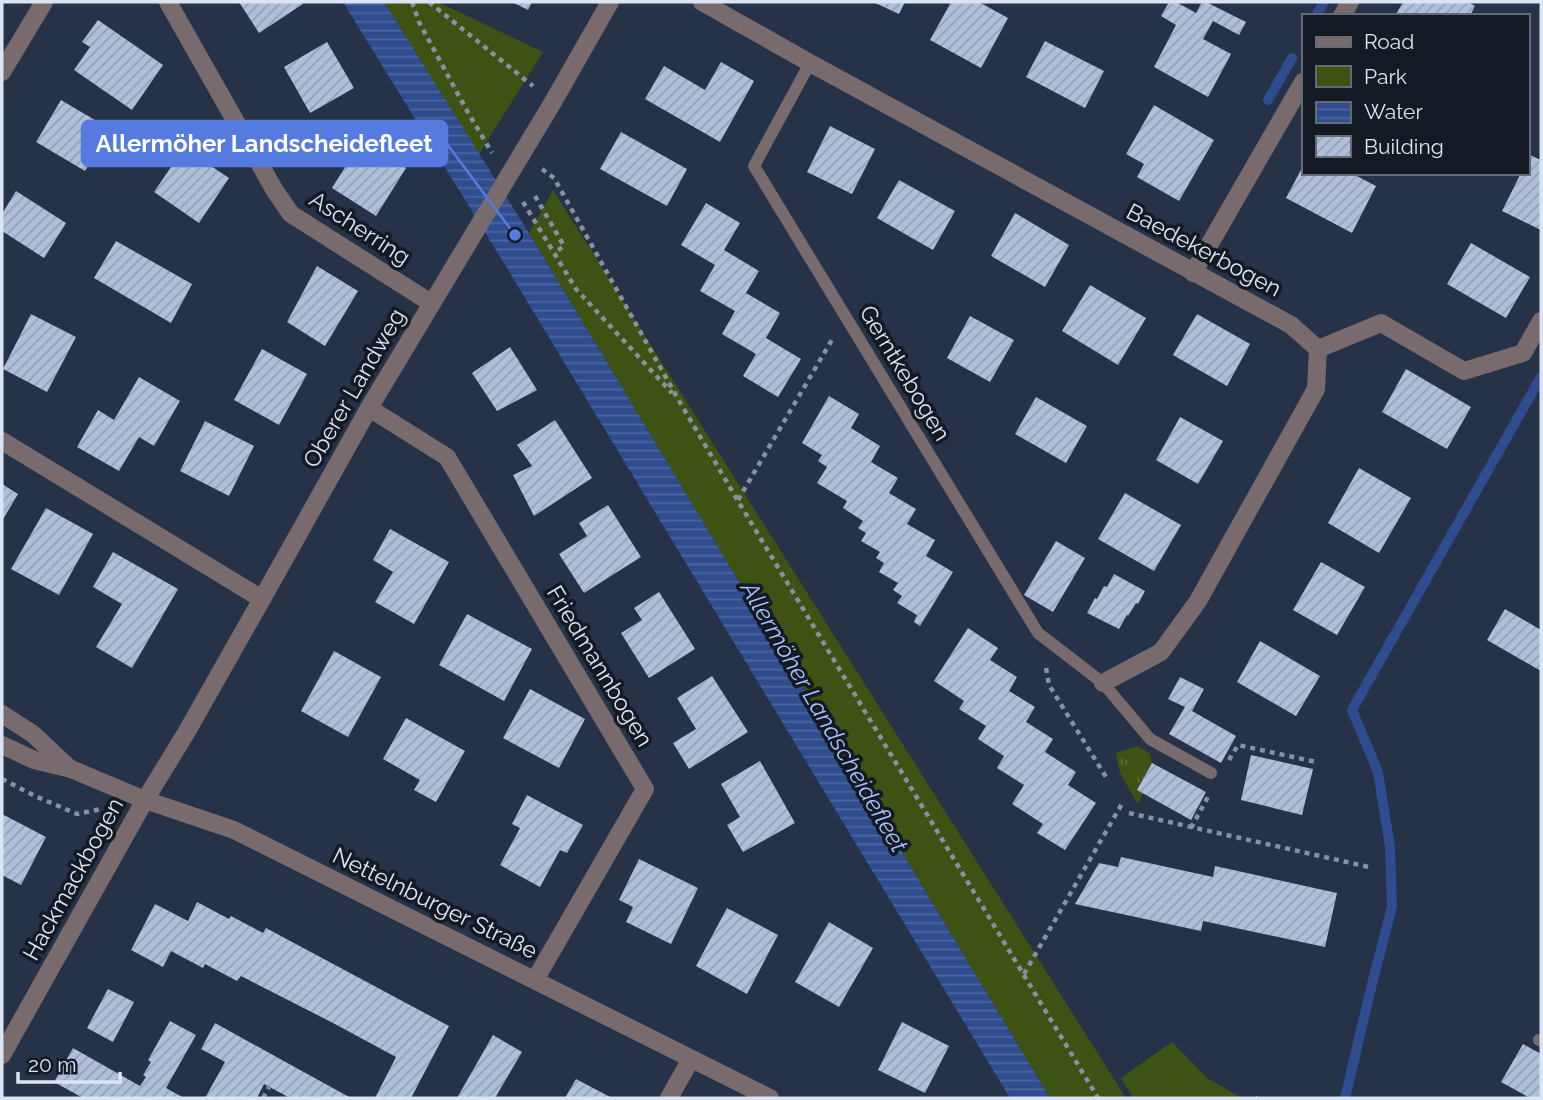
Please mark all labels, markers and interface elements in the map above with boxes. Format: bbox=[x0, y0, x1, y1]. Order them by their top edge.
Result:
legend bbox=[1302, 14, 1529, 175]
text: Road bbox=[1364, 29, 1414, 54]
text: Park bbox=[1364, 64, 1407, 89]
text: Water bbox=[1364, 99, 1423, 124]
callout: Allermöher Landscheidefleet bbox=[82, 121, 447, 166]
text: Allermöher Landscheidefleet bbox=[96, 129, 432, 158]
text: Building bbox=[1364, 134, 1444, 159]
street label: Ascherring bbox=[305, 185, 416, 270]
street label: Baedekerbogen bbox=[1122, 197, 1286, 302]
street label: Gerntkebogen bbox=[854, 300, 956, 445]
street label: Oberer Landweg bbox=[297, 303, 410, 472]
water label: Allermöher Landscheidefleet bbox=[734, 574, 914, 858]
street label: Friedmannbogen bbox=[542, 580, 659, 751]
street label: Hackmackbogen bbox=[17, 793, 128, 965]
street label: Nettelnburger Straße bbox=[329, 841, 542, 964]
scale bar bbox=[18, 1040, 119, 1084]
text: 20 m bbox=[28, 1052, 76, 1077]

